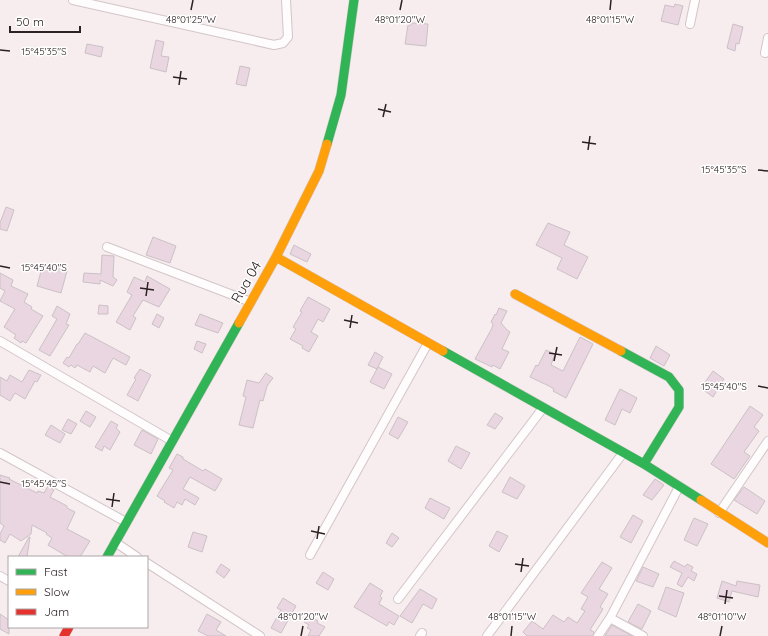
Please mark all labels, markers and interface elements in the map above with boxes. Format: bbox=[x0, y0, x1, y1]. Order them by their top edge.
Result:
scale bar bbox=[10, 8, 80, 34]
text: 48°01'25"W bbox=[166, 13, 216, 26]
text: 48°01'20"W bbox=[375, 13, 426, 26]
text: 48°01'15"W bbox=[586, 13, 634, 26]
text: 50 m bbox=[16, 14, 44, 29]
text: 15°45'35"S bbox=[21, 45, 67, 58]
text: 15°45'35"S bbox=[701, 163, 747, 176]
street label: Rua 04 bbox=[227, 258, 265, 306]
text: 15°45'40"S bbox=[21, 261, 67, 274]
text: 15°45'40"S bbox=[701, 380, 747, 393]
text: 15°45'45"S bbox=[21, 477, 67, 490]
legend bbox=[8, 556, 148, 628]
text: Fast bbox=[44, 564, 68, 579]
text: Slow bbox=[44, 584, 70, 599]
text: Jam bbox=[44, 604, 69, 619]
text: 48°01'20"W bbox=[278, 610, 329, 623]
text: 48°01'15"W bbox=[488, 610, 536, 623]
text: 48°01'10"W bbox=[698, 610, 747, 623]

